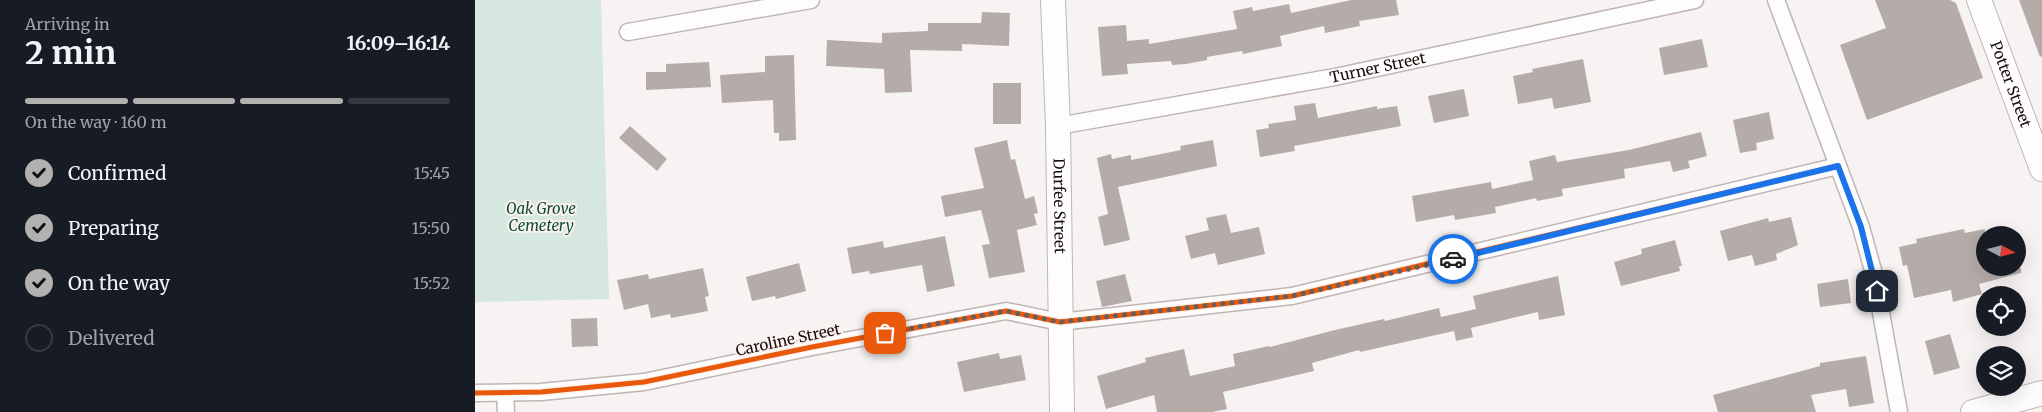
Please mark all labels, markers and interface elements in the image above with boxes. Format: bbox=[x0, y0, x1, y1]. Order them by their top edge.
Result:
text: Arriving in bbox=[25, 14, 110, 34]
text: 16:09–16:14 bbox=[347, 31, 450, 55]
text: 2 min bbox=[25, 33, 116, 73]
street label: Potter Street bbox=[1986, 38, 2036, 130]
street label: Turner Street bbox=[1328, 48, 1427, 87]
text: On the way · 160 m bbox=[25, 112, 167, 132]
street label: Durfee Street bbox=[1049, 158, 1070, 254]
icon: check bbox=[25, 159, 53, 187]
text: Confirmed bbox=[68, 161, 166, 185]
text: 15:45 bbox=[414, 163, 450, 183]
park label: Oak Grove Cemetery bbox=[506, 199, 576, 235]
icon: check bbox=[25, 214, 53, 242]
text: Preparing bbox=[68, 216, 159, 240]
text: 15:50 bbox=[412, 218, 450, 238]
north arrow bbox=[1976, 226, 2026, 276]
map controls bbox=[1976, 226, 2026, 396]
courier bbox=[1428, 234, 1478, 284]
icon: car bbox=[1439, 245, 1467, 273]
icon: check bbox=[25, 269, 53, 297]
pin bbox=[1856, 270, 1898, 312]
text: On the way bbox=[68, 271, 170, 295]
text: 15:52 bbox=[413, 273, 450, 293]
icon: home bbox=[1863, 277, 1891, 305]
button: locate bbox=[1976, 286, 2026, 336]
pin bbox=[864, 312, 906, 354]
street label: Caroline Street bbox=[734, 319, 842, 360]
icon: bag bbox=[871, 319, 899, 347]
text: Delivered bbox=[68, 326, 155, 350]
button: layers bbox=[1976, 346, 2026, 396]

